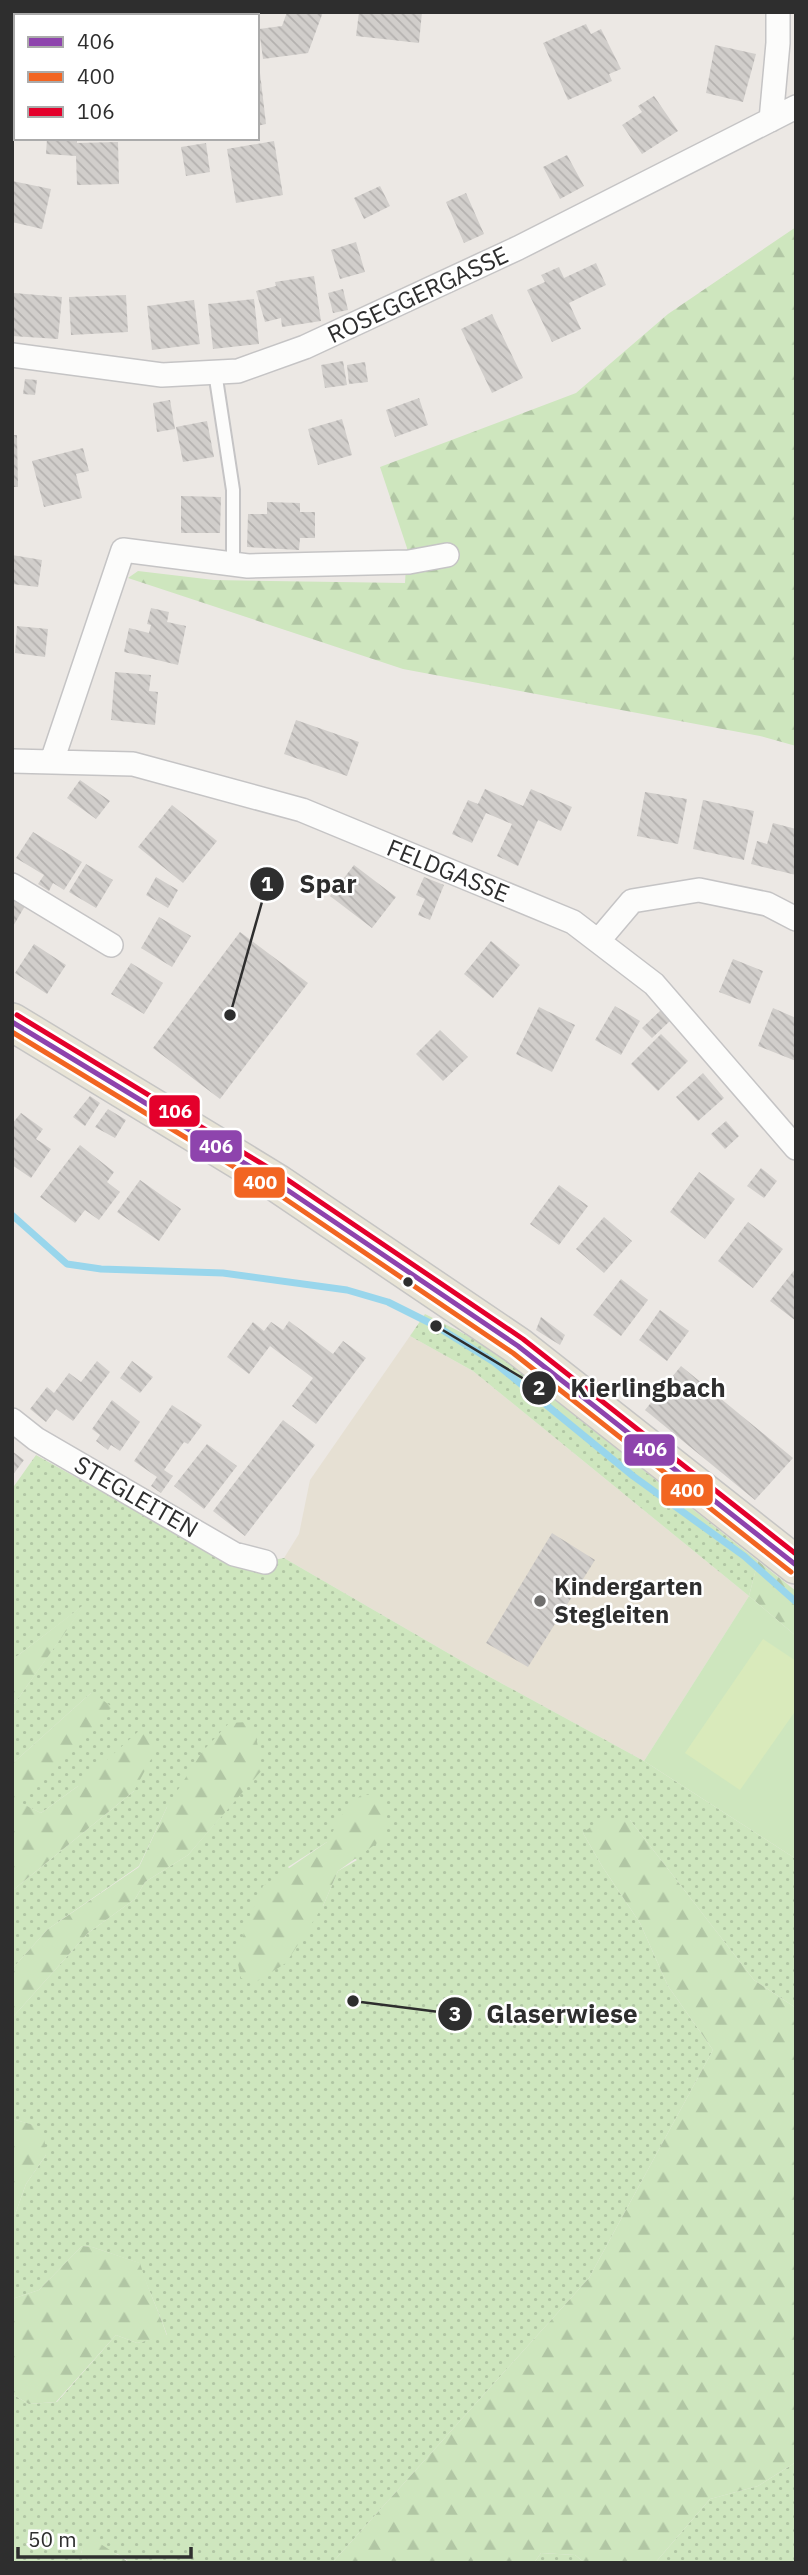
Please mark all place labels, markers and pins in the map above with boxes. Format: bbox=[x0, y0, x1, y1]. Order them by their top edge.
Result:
callout: Spar bbox=[250, 860, 370, 907]
unlabelled marker bbox=[401, 1275, 415, 1289]
callout: Kierlingbach bbox=[522, 1365, 740, 1412]
place label: Kindergarten Stegleiten bbox=[554, 1570, 703, 1630]
marker: Kindergarten Stegleiten bbox=[532, 1593, 548, 1609]
callout: Glaserwiese bbox=[437, 1990, 652, 2037]

